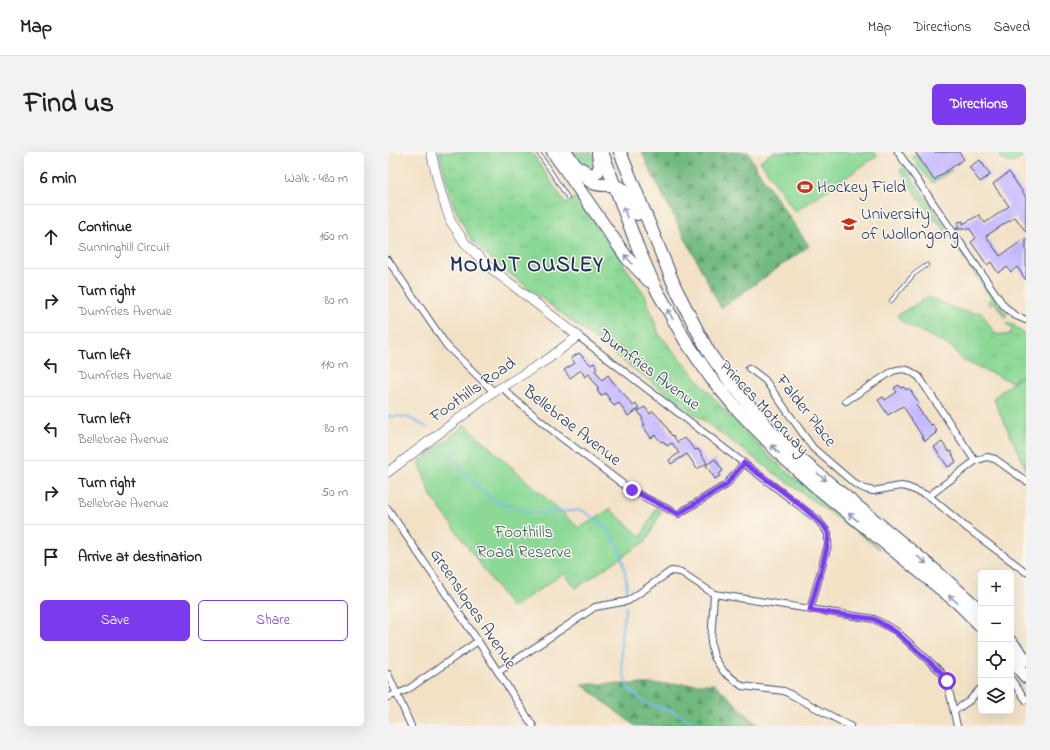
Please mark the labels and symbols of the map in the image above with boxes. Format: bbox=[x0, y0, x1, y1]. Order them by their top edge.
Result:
place label: Hockey Field bbox=[817, 175, 907, 201]
sports icon: Hockey Field bbox=[796, 178, 814, 196]
place label: University of Wollongong bbox=[861, 202, 959, 249]
one-way arrow bbox=[620, 207, 628, 219]
school or university icon: University of Wollongong bbox=[840, 215, 858, 233]
district label: MOUNT OUSLEY bbox=[450, 251, 604, 281]
one-way arrow bbox=[624, 254, 633, 264]
one-way arrow bbox=[666, 308, 673, 320]
street label: Dumfries Avenue bbox=[592, 323, 706, 417]
street label: Foothills Road bbox=[424, 351, 521, 429]
street label: Princes Motorway bbox=[712, 355, 815, 462]
street label: Falder Place bbox=[769, 369, 842, 453]
street label: Bellebrae Avenue bbox=[517, 379, 627, 473]
one-way arrow bbox=[771, 444, 780, 454]
one-way arrow bbox=[816, 473, 827, 482]
route end bbox=[623, 481, 641, 499]
one-way arrow bbox=[847, 512, 858, 521]
park label: Foothills Road Reserve bbox=[477, 520, 572, 565]
street label: Greenslopes Avenue bbox=[423, 544, 523, 675]
one-way arrow bbox=[917, 555, 928, 564]
one-way arrow bbox=[948, 595, 958, 604]
route start bbox=[938, 672, 956, 690]

